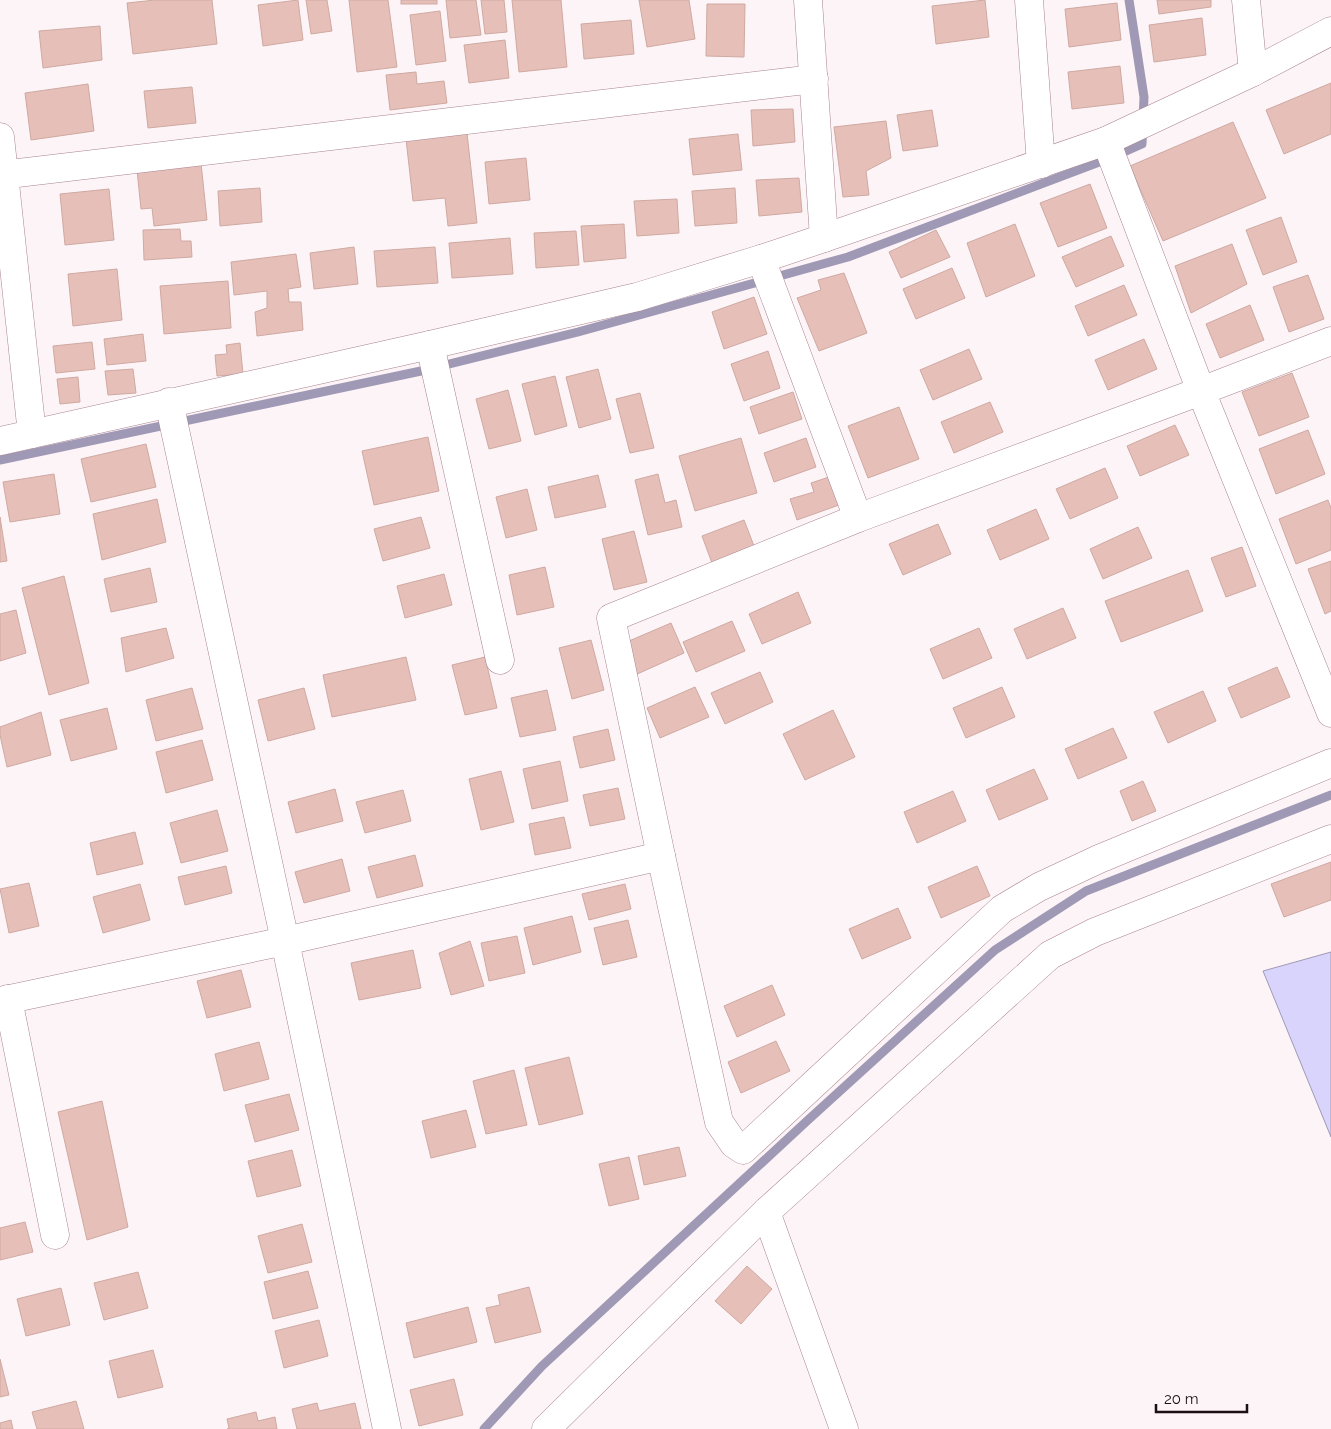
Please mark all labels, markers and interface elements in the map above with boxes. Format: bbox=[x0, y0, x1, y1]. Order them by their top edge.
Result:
scale bar bbox=[1156, 1382, 1247, 1414]
text: 20 m bbox=[1164, 1390, 1199, 1408]

